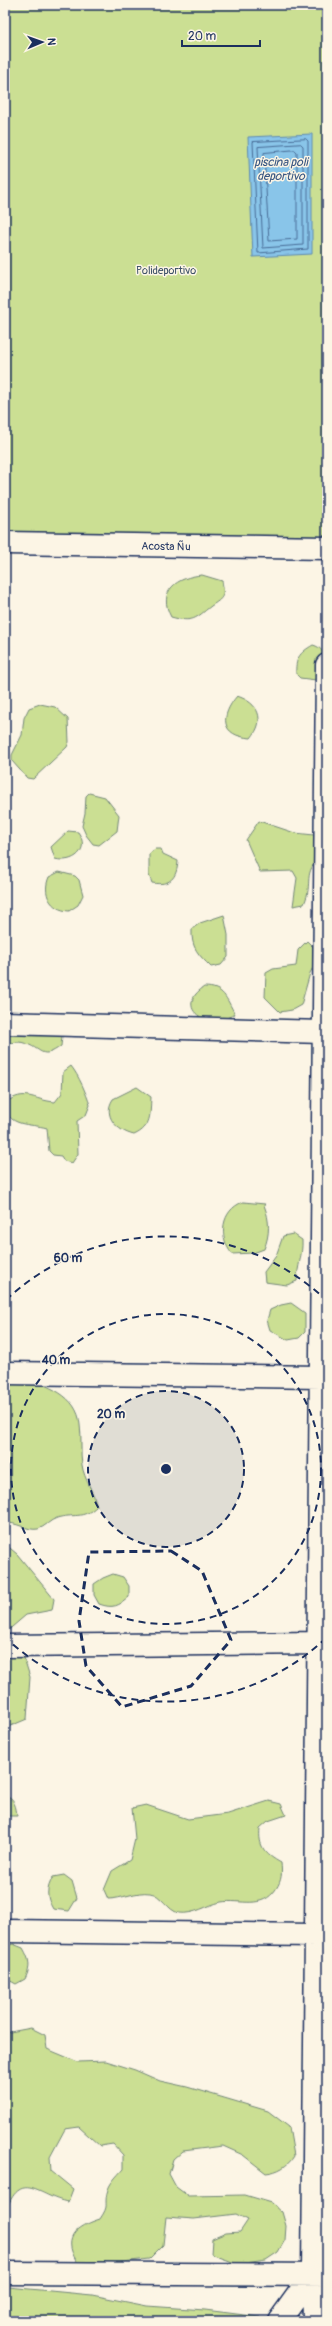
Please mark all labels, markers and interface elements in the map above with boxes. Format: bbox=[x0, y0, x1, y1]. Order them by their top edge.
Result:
north arrow bbox=[22, 22, 62, 62]
scale bar bbox=[182, 22, 260, 48]
text: 20 m bbox=[188, 29, 217, 44]
text: N bbox=[45, 38, 58, 46]
water label: piscina poli deportivo bbox=[254, 155, 310, 184]
park label: Polideportivo bbox=[136, 264, 196, 277]
street label: Acosta Ñu bbox=[141, 540, 191, 553]
text: 60 m bbox=[54, 1251, 83, 1266]
text: 40 m bbox=[41, 1353, 71, 1368]
text: 20 m bbox=[97, 1407, 125, 1422]
centre of rings bbox=[159, 1462, 173, 1476]

